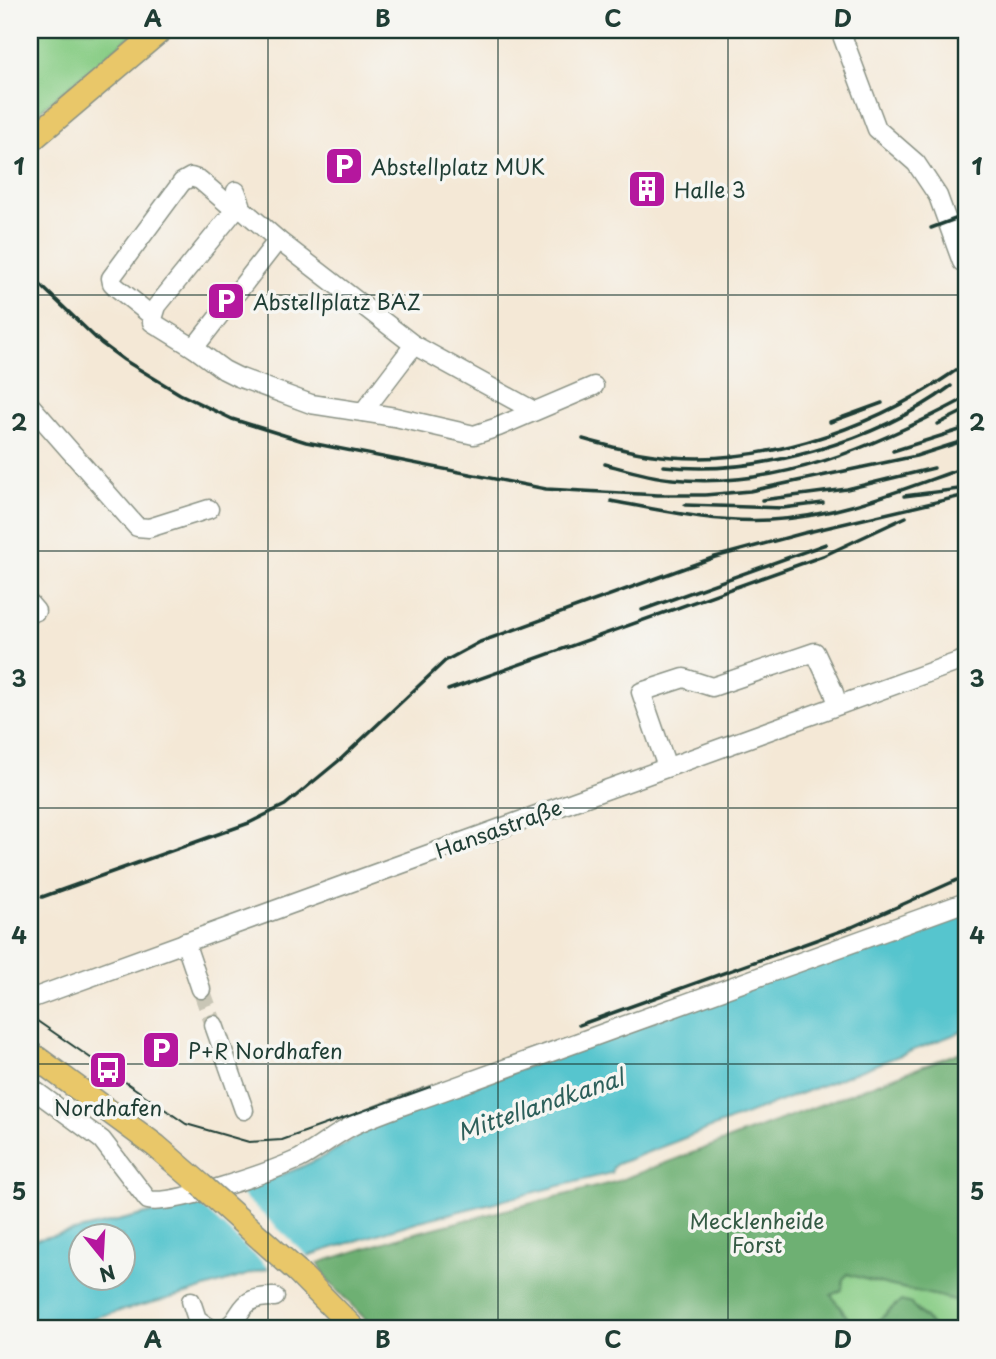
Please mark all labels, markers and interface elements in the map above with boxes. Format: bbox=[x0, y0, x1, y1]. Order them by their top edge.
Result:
text: A bbox=[144, 0, 162, 35]
text: B bbox=[375, 0, 391, 35]
text: C bbox=[604, 0, 622, 35]
text: D bbox=[834, 0, 852, 35]
parking icon: Abstellplatz MUK bbox=[323, 145, 365, 187]
text: 1 bbox=[14, 148, 25, 183]
text: 1 bbox=[972, 148, 983, 183]
place label: Abstellplatz MUK bbox=[371, 150, 545, 182]
building icon: Halle 3 bbox=[626, 168, 668, 210]
place label: Halle 3 bbox=[674, 173, 746, 205]
parking icon: Abstellplatz BAZ bbox=[205, 280, 247, 322]
place label: Abstellplatz BAZ bbox=[253, 285, 421, 317]
text: 2 bbox=[11, 404, 27, 439]
text: 2 bbox=[969, 404, 985, 439]
text: 3 bbox=[11, 660, 27, 695]
text: 3 bbox=[969, 660, 985, 695]
street label: Hansastraße bbox=[430, 790, 566, 866]
text: 4 bbox=[11, 917, 27, 952]
text: 4 bbox=[969, 917, 985, 952]
parking icon: P+R Nordhafen bbox=[140, 1029, 182, 1071]
place label: P+R Nordhafen bbox=[188, 1034, 343, 1066]
bus stop icon: Nordhafen bbox=[87, 1049, 129, 1091]
water label: Mittellandkanal bbox=[452, 1058, 631, 1149]
place label: Nordhafen bbox=[54, 1091, 162, 1123]
text: 5 bbox=[12, 1173, 26, 1208]
text: 5 bbox=[970, 1173, 984, 1208]
park label: Mecklenheide Forst bbox=[690, 1204, 824, 1260]
north arrow bbox=[66, 1222, 136, 1292]
text: N bbox=[96, 1258, 119, 1290]
text: A bbox=[144, 1321, 162, 1356]
text: B bbox=[375, 1321, 391, 1356]
text: C bbox=[604, 1321, 622, 1356]
text: D bbox=[834, 1321, 852, 1356]

